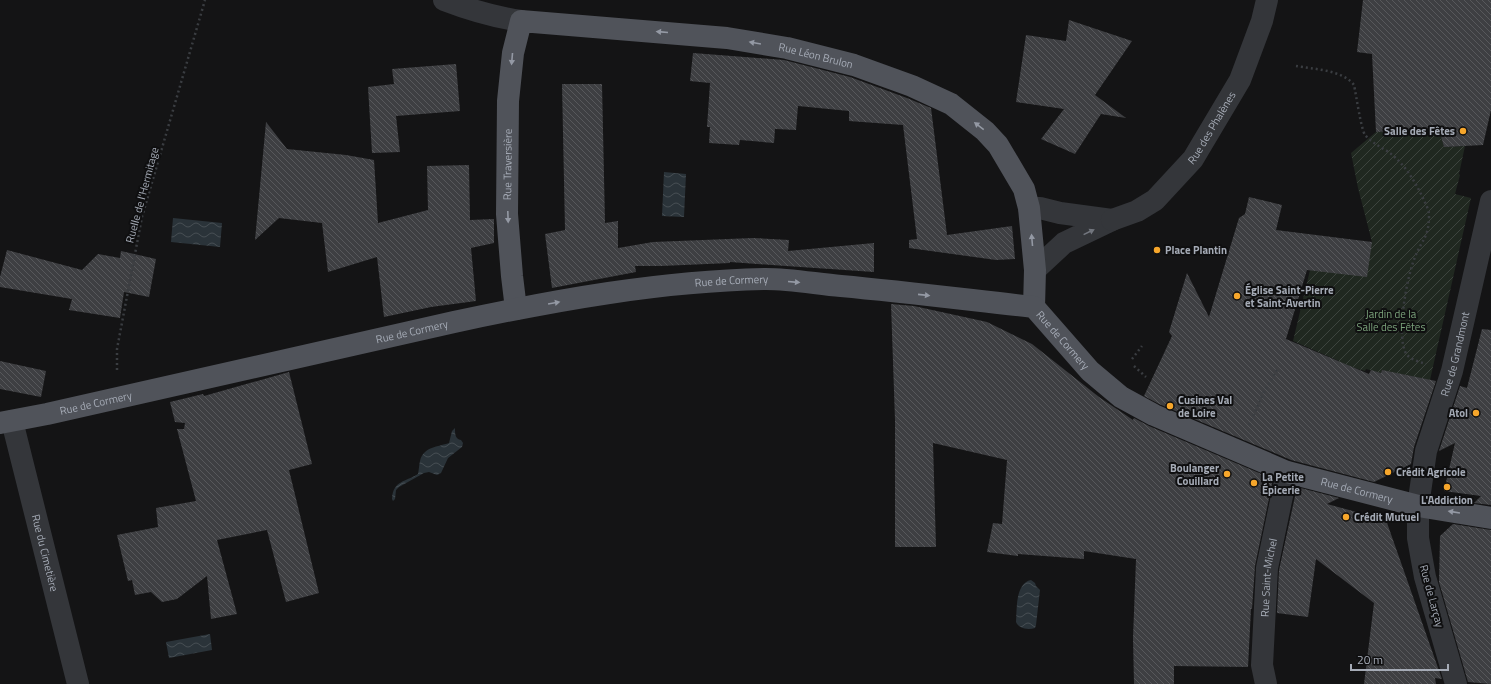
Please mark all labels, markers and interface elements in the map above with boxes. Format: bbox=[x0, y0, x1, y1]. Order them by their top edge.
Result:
one-way arrow bbox=[656, 29, 668, 36]
street label: Rue Léon Brulon bbox=[777, 39, 855, 72]
one-way arrow bbox=[749, 40, 761, 46]
one-way arrow bbox=[509, 53, 516, 65]
street label: Rue des Phalènes bbox=[1184, 88, 1240, 168]
one-way arrow bbox=[974, 122, 985, 130]
place label: Salle des Fêtes bbox=[1384, 123, 1455, 139]
marker: Salle des Fêtes bbox=[1458, 126, 1468, 136]
street label: Rue Traversière bbox=[499, 128, 516, 200]
street label: Ruelle de l'Hermitage bbox=[121, 145, 163, 245]
one-way arrow bbox=[504, 211, 511, 223]
one-way arrow bbox=[1083, 228, 1094, 235]
one-way arrow bbox=[1029, 234, 1036, 246]
place label: Place Plantin bbox=[1165, 242, 1227, 258]
marker: Place Plantin bbox=[1152, 245, 1162, 255]
street label: Rue de Cormery bbox=[694, 271, 769, 291]
one-way arrow bbox=[788, 278, 800, 285]
place label: Église Saint-Pierre et Saint-Avertin bbox=[1245, 282, 1334, 311]
one-way arrow bbox=[918, 291, 930, 298]
marker: Église Saint-Pierre et Saint-Avertin bbox=[1232, 291, 1242, 301]
one-way arrow bbox=[548, 300, 560, 306]
park label: Jardin de la Salle des Fêtes bbox=[1356, 306, 1426, 335]
street label: Rue de Cormery bbox=[1033, 307, 1094, 374]
street label: Rue de Grandmont bbox=[1436, 310, 1473, 398]
street label: Rue de Cormery bbox=[374, 315, 450, 347]
street label: Rue de Cormery bbox=[58, 387, 134, 419]
place label: Cusines Val de Loire bbox=[1178, 392, 1232, 421]
marker: Cusines Val de Loire bbox=[1165, 401, 1175, 411]
place label: Atol bbox=[1449, 405, 1468, 421]
marker: Atol bbox=[1471, 408, 1481, 418]
place label: Boulanger Couillard bbox=[1170, 460, 1219, 489]
place label: Crédit Agricole bbox=[1396, 464, 1466, 480]
marker: Crédit Agricole bbox=[1383, 467, 1393, 477]
marker: Boulanger Couillard bbox=[1222, 469, 1232, 479]
place label: La Petite Épicerie bbox=[1262, 469, 1304, 498]
street label: Rue de Cormery bbox=[1319, 473, 1395, 507]
marker: La Petite Épicerie bbox=[1249, 478, 1259, 488]
marker: L'Addiction bbox=[1442, 482, 1452, 492]
place label: L'Addiction bbox=[1421, 492, 1473, 508]
place label: Crédit Mutuel bbox=[1354, 509, 1419, 525]
one-way arrow bbox=[1448, 509, 1460, 515]
marker: Crédit Mutuel bbox=[1341, 512, 1351, 522]
street label: Rue du Cimetière bbox=[28, 513, 63, 594]
street label: Rue Saint-Michel bbox=[1256, 537, 1281, 618]
street label: Rue de Larçay bbox=[1416, 563, 1448, 630]
scale bar bbox=[1351, 646, 1448, 672]
text: 20 m bbox=[1357, 650, 1383, 669]

